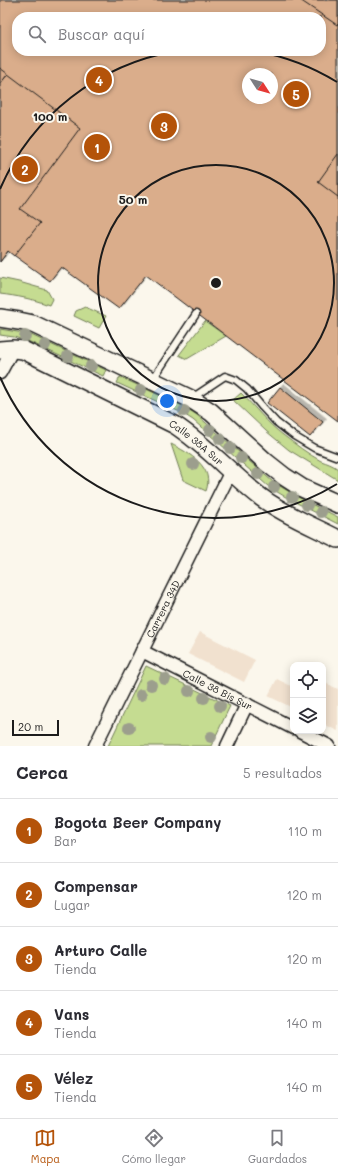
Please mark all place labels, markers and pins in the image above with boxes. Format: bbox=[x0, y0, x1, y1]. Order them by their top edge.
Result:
pin: 4 bbox=[86, 65, 112, 95]
pin: 5 bbox=[283, 79, 309, 109]
pin: 3 bbox=[151, 111, 177, 141]
pin: 1 bbox=[84, 132, 110, 162]
pin: 2 bbox=[12, 154, 38, 184]
centre of rings bbox=[209, 276, 223, 290]

